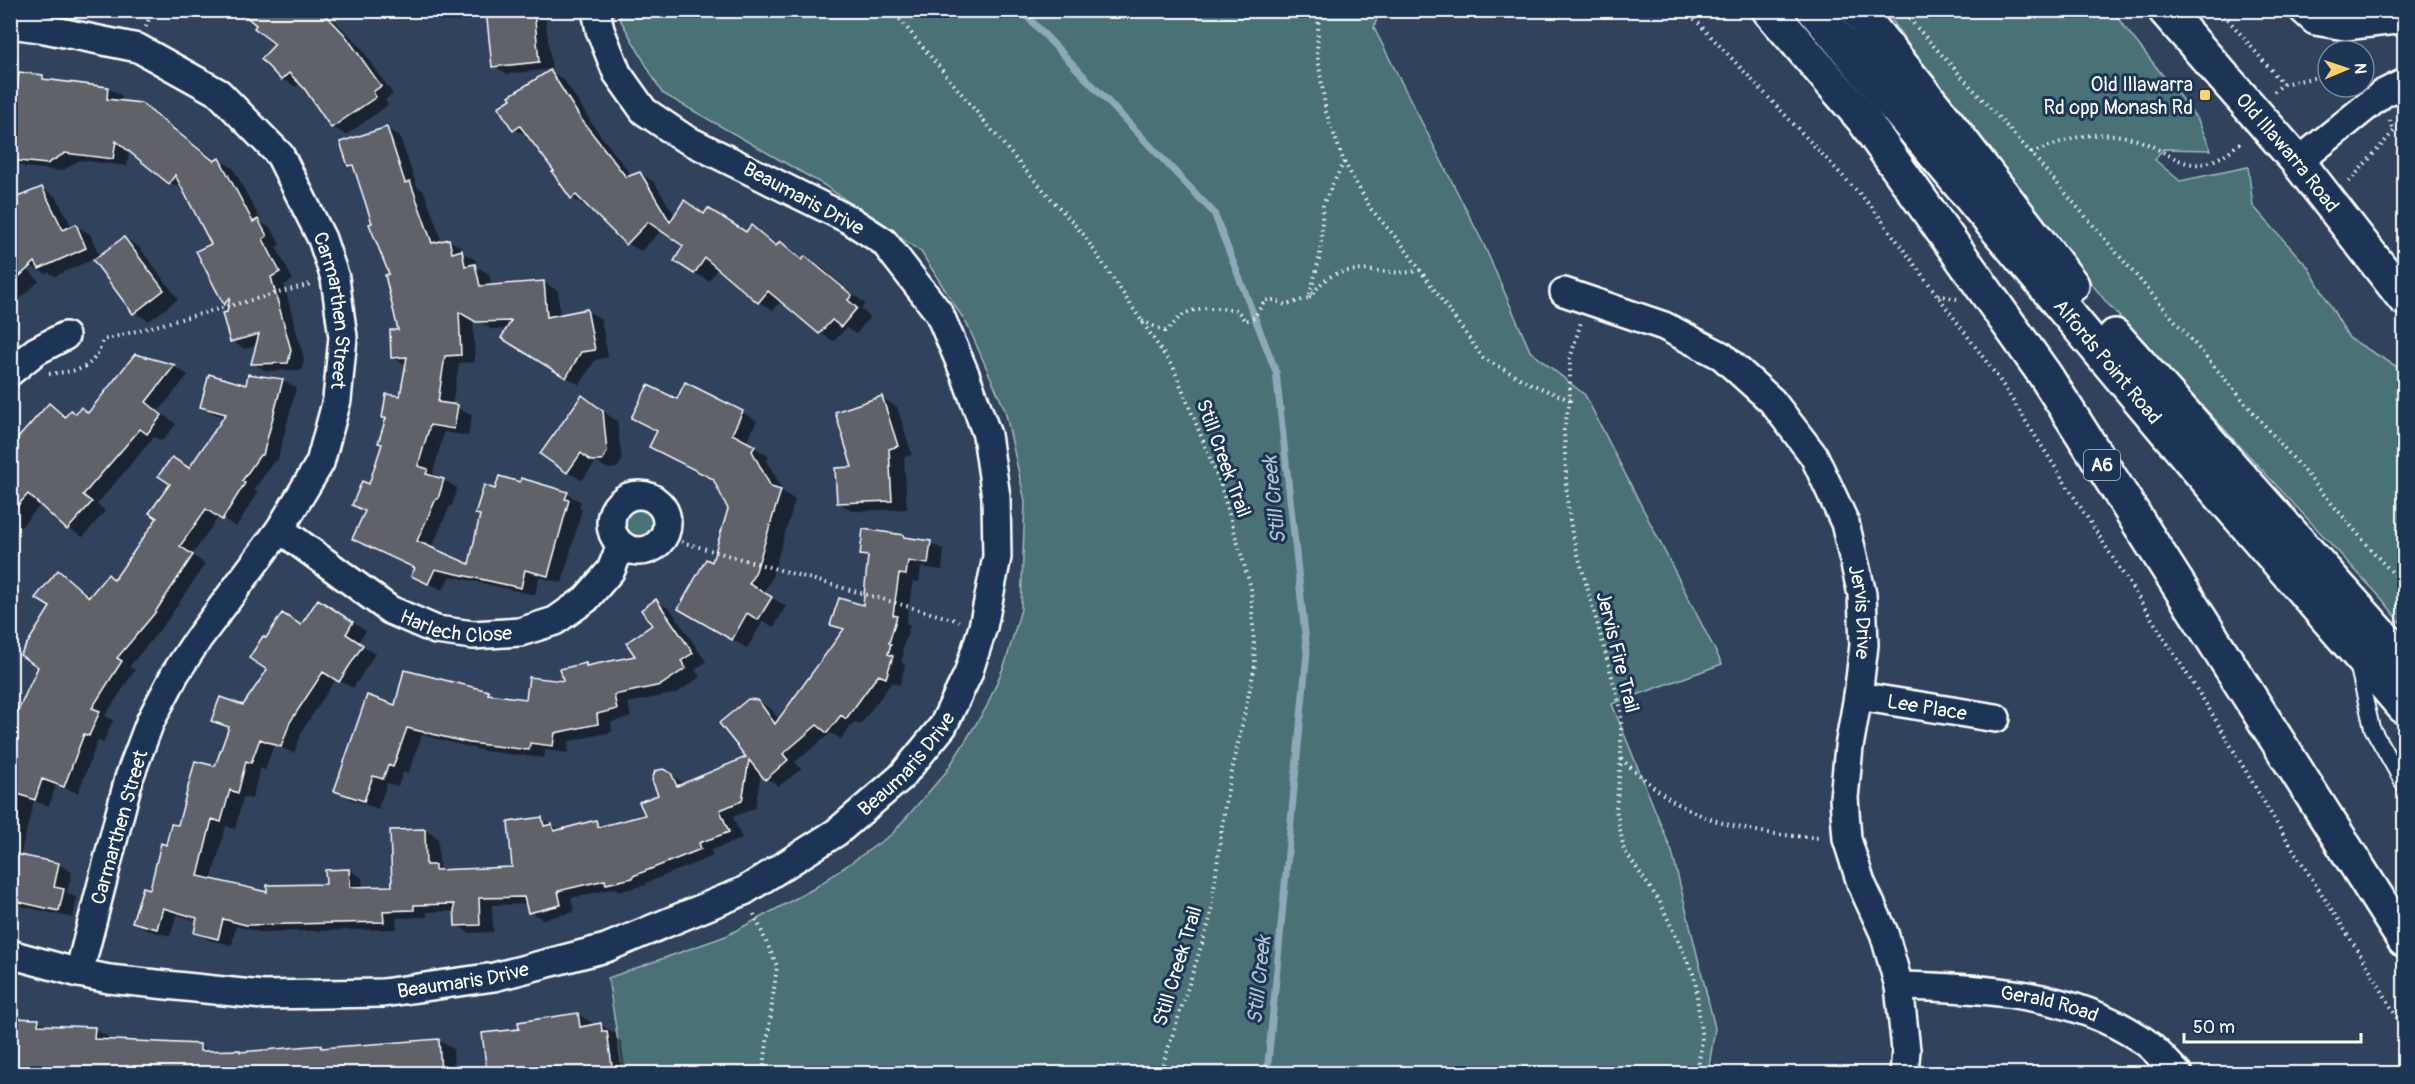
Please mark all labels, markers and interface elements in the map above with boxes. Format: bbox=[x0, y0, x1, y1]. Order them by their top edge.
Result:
north arrow bbox=[2316, 39, 2376, 99]
text: N bbox=[2350, 63, 2370, 74]
place label: Old Illawarra Rd opp Monash Rd bbox=[2044, 72, 2193, 120]
marker: Old Illawarra Rd opp Monash Rd bbox=[2198, 88, 2212, 102]
street label: Old Illawarra Road bbox=[2230, 88, 2344, 217]
street label: Beaumaris Drive bbox=[739, 156, 869, 241]
street label: Carmarthen Street bbox=[307, 228, 355, 391]
street label: Alfords Point Road bbox=[2048, 294, 2167, 429]
street label: Still Creek Trail bbox=[1191, 396, 1256, 521]
road number: A6 bbox=[2084, 450, 2120, 480]
water label: Still Creek bbox=[1256, 452, 1293, 545]
street label: Jervis Drive bbox=[1842, 562, 1876, 661]
street label: Jervis Fire Trail bbox=[1590, 589, 1645, 715]
street label: Harlech Close bbox=[396, 604, 513, 649]
street label: Lee Place bbox=[1885, 689, 1969, 726]
street label: Beaumaris Drive bbox=[853, 708, 961, 822]
street label: Carmarthen Street bbox=[85, 746, 154, 907]
street label: Still Creek Trail bbox=[1147, 903, 1208, 1029]
water label: Still Creek bbox=[1241, 932, 1278, 1025]
street label: Beaumaris Drive bbox=[395, 956, 532, 1004]
street label: Gerald Road bbox=[1999, 980, 2102, 1028]
scale bar bbox=[2184, 1006, 2361, 1044]
text: 50 m bbox=[2193, 1016, 2235, 1039]

